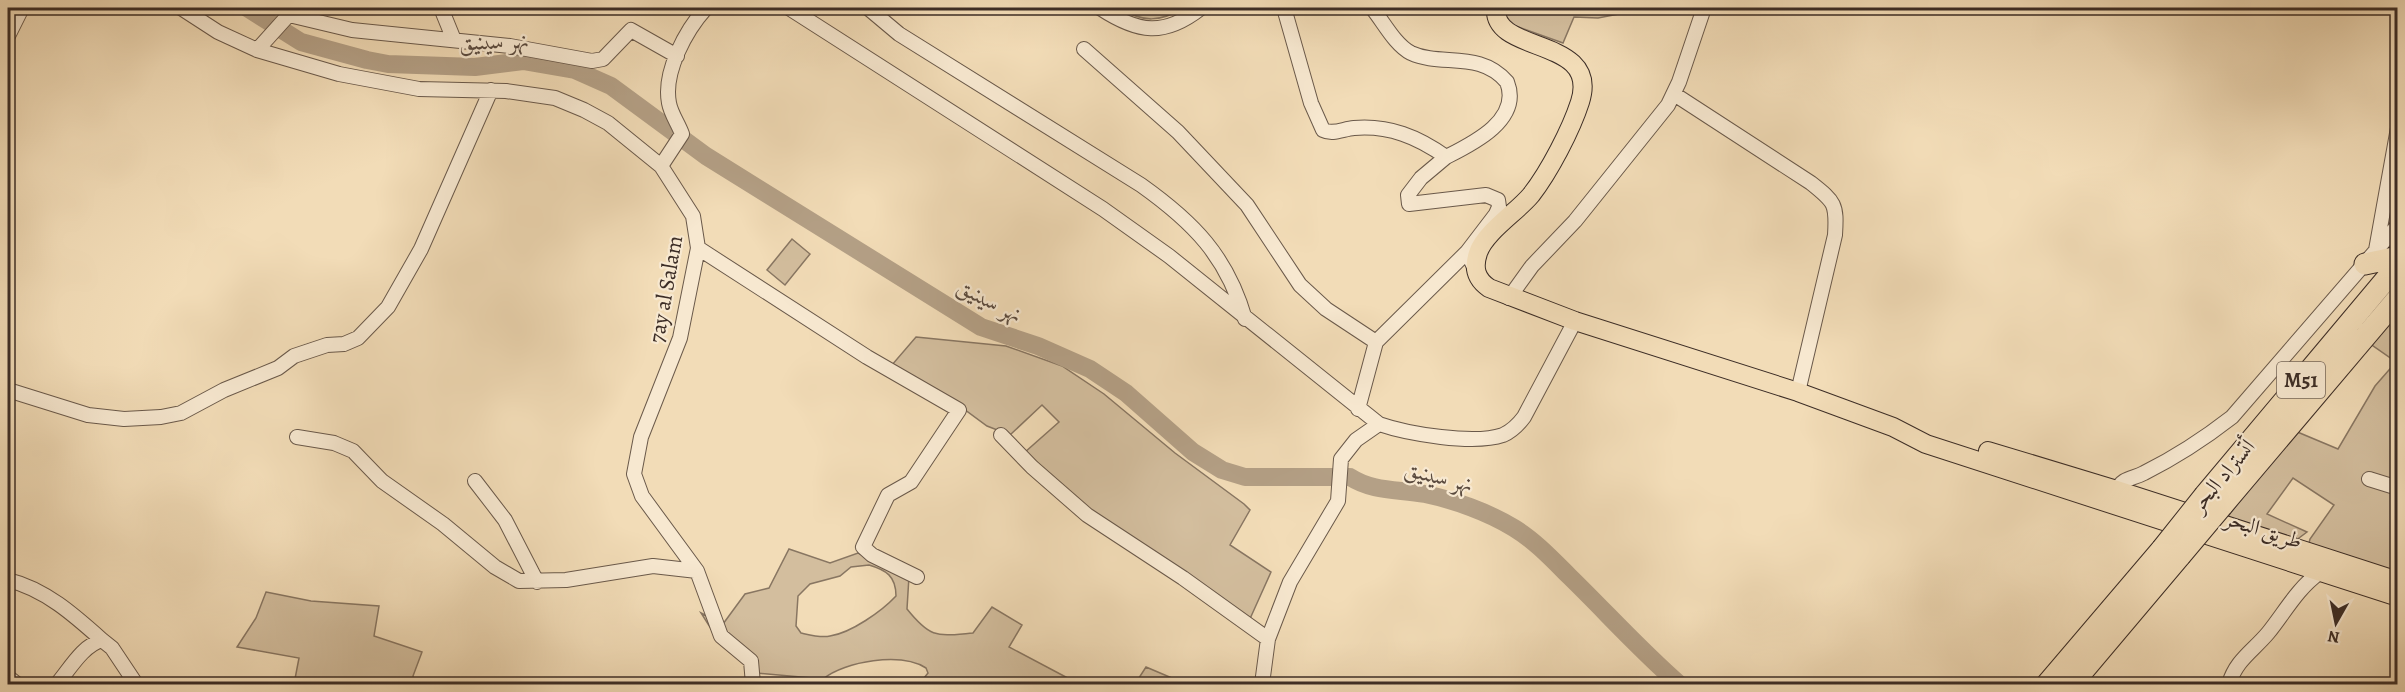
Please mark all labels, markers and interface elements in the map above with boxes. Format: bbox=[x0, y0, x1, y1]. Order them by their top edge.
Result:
water label: نهر سينيق bbox=[458, 24, 530, 58]
street label: 7ay al Salam bbox=[642, 233, 690, 345]
water label: نهر سينيق bbox=[951, 270, 1029, 330]
road number: M51 bbox=[2277, 362, 2325, 398]
street label: أتستراد البحر bbox=[2181, 431, 2263, 520]
water label: نهر سينيق bbox=[1401, 452, 1477, 500]
street label: طريق البحر bbox=[2219, 503, 2306, 557]
north arrow bbox=[2306, 593, 2366, 653]
text: N bbox=[2326, 625, 2341, 649]

